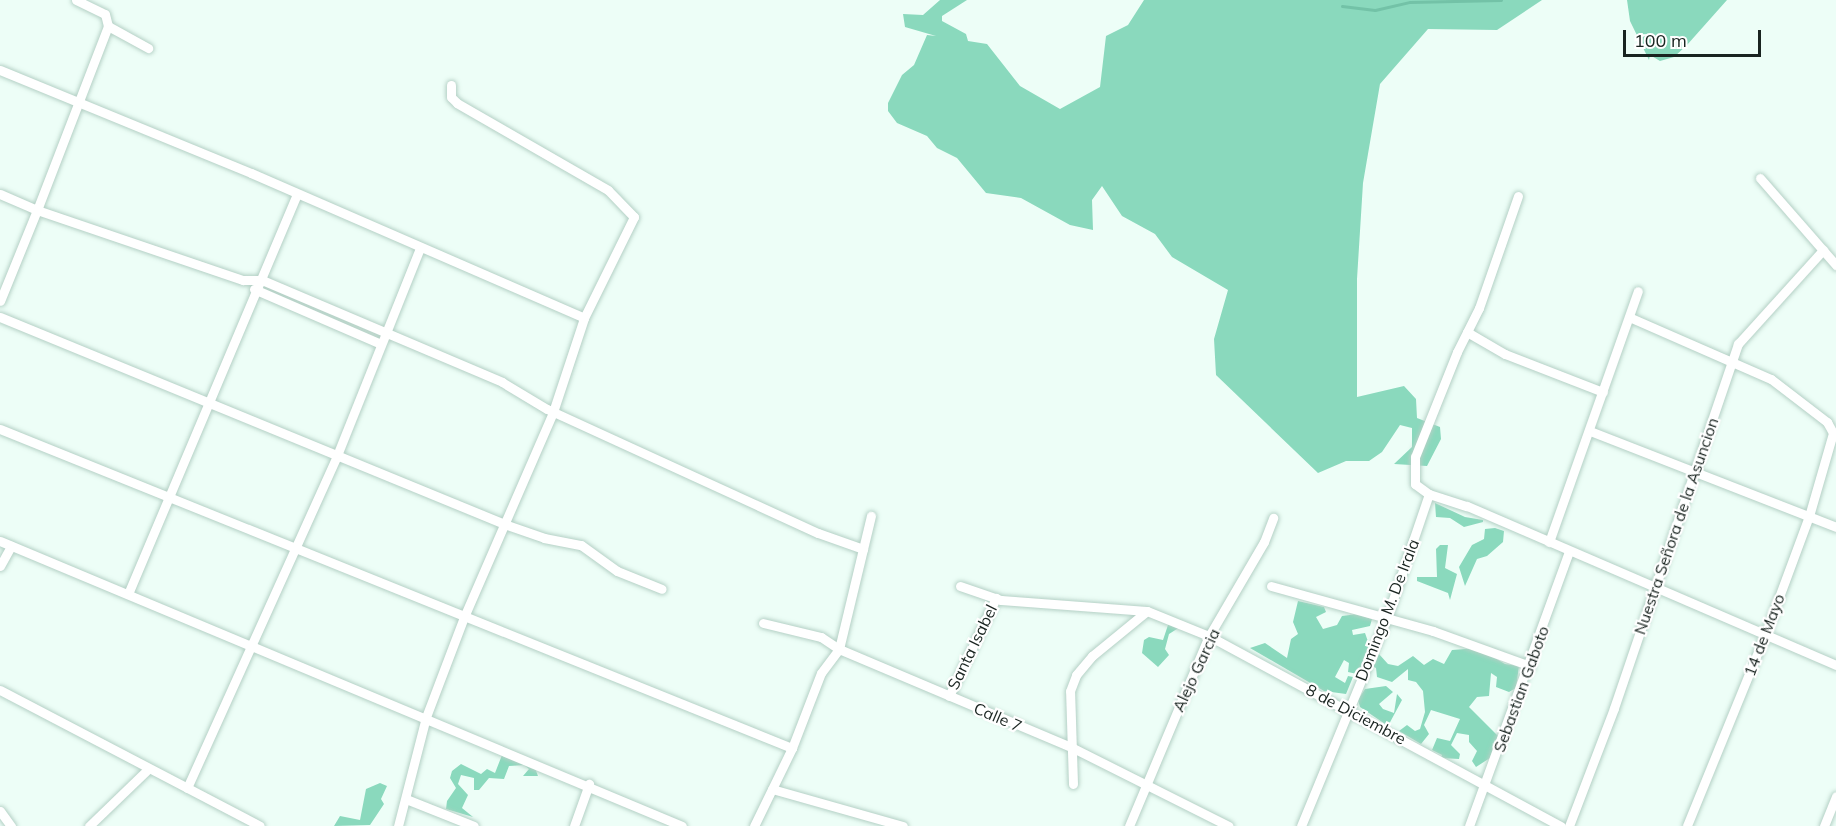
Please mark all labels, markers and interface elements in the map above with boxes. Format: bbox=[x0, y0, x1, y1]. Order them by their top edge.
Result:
scale bar bbox=[1626, 18, 1764, 56]
text: 100 m bbox=[1634, 29, 1687, 52]
street label: Nuestra Señora de la Asuncion bbox=[1630, 415, 1722, 637]
street label: Domingo M. De Irala bbox=[1351, 536, 1423, 684]
street label: 14 de Mayo bbox=[1740, 591, 1788, 679]
street label: Santa Isabel bbox=[943, 601, 1001, 693]
street label: Sebastian Gaboto bbox=[1489, 623, 1553, 755]
street label: Alejo Garcia bbox=[1168, 625, 1224, 715]
street label: 8 de Diciembre bbox=[1303, 680, 1409, 748]
street label: Calle 7 bbox=[971, 698, 1025, 736]

